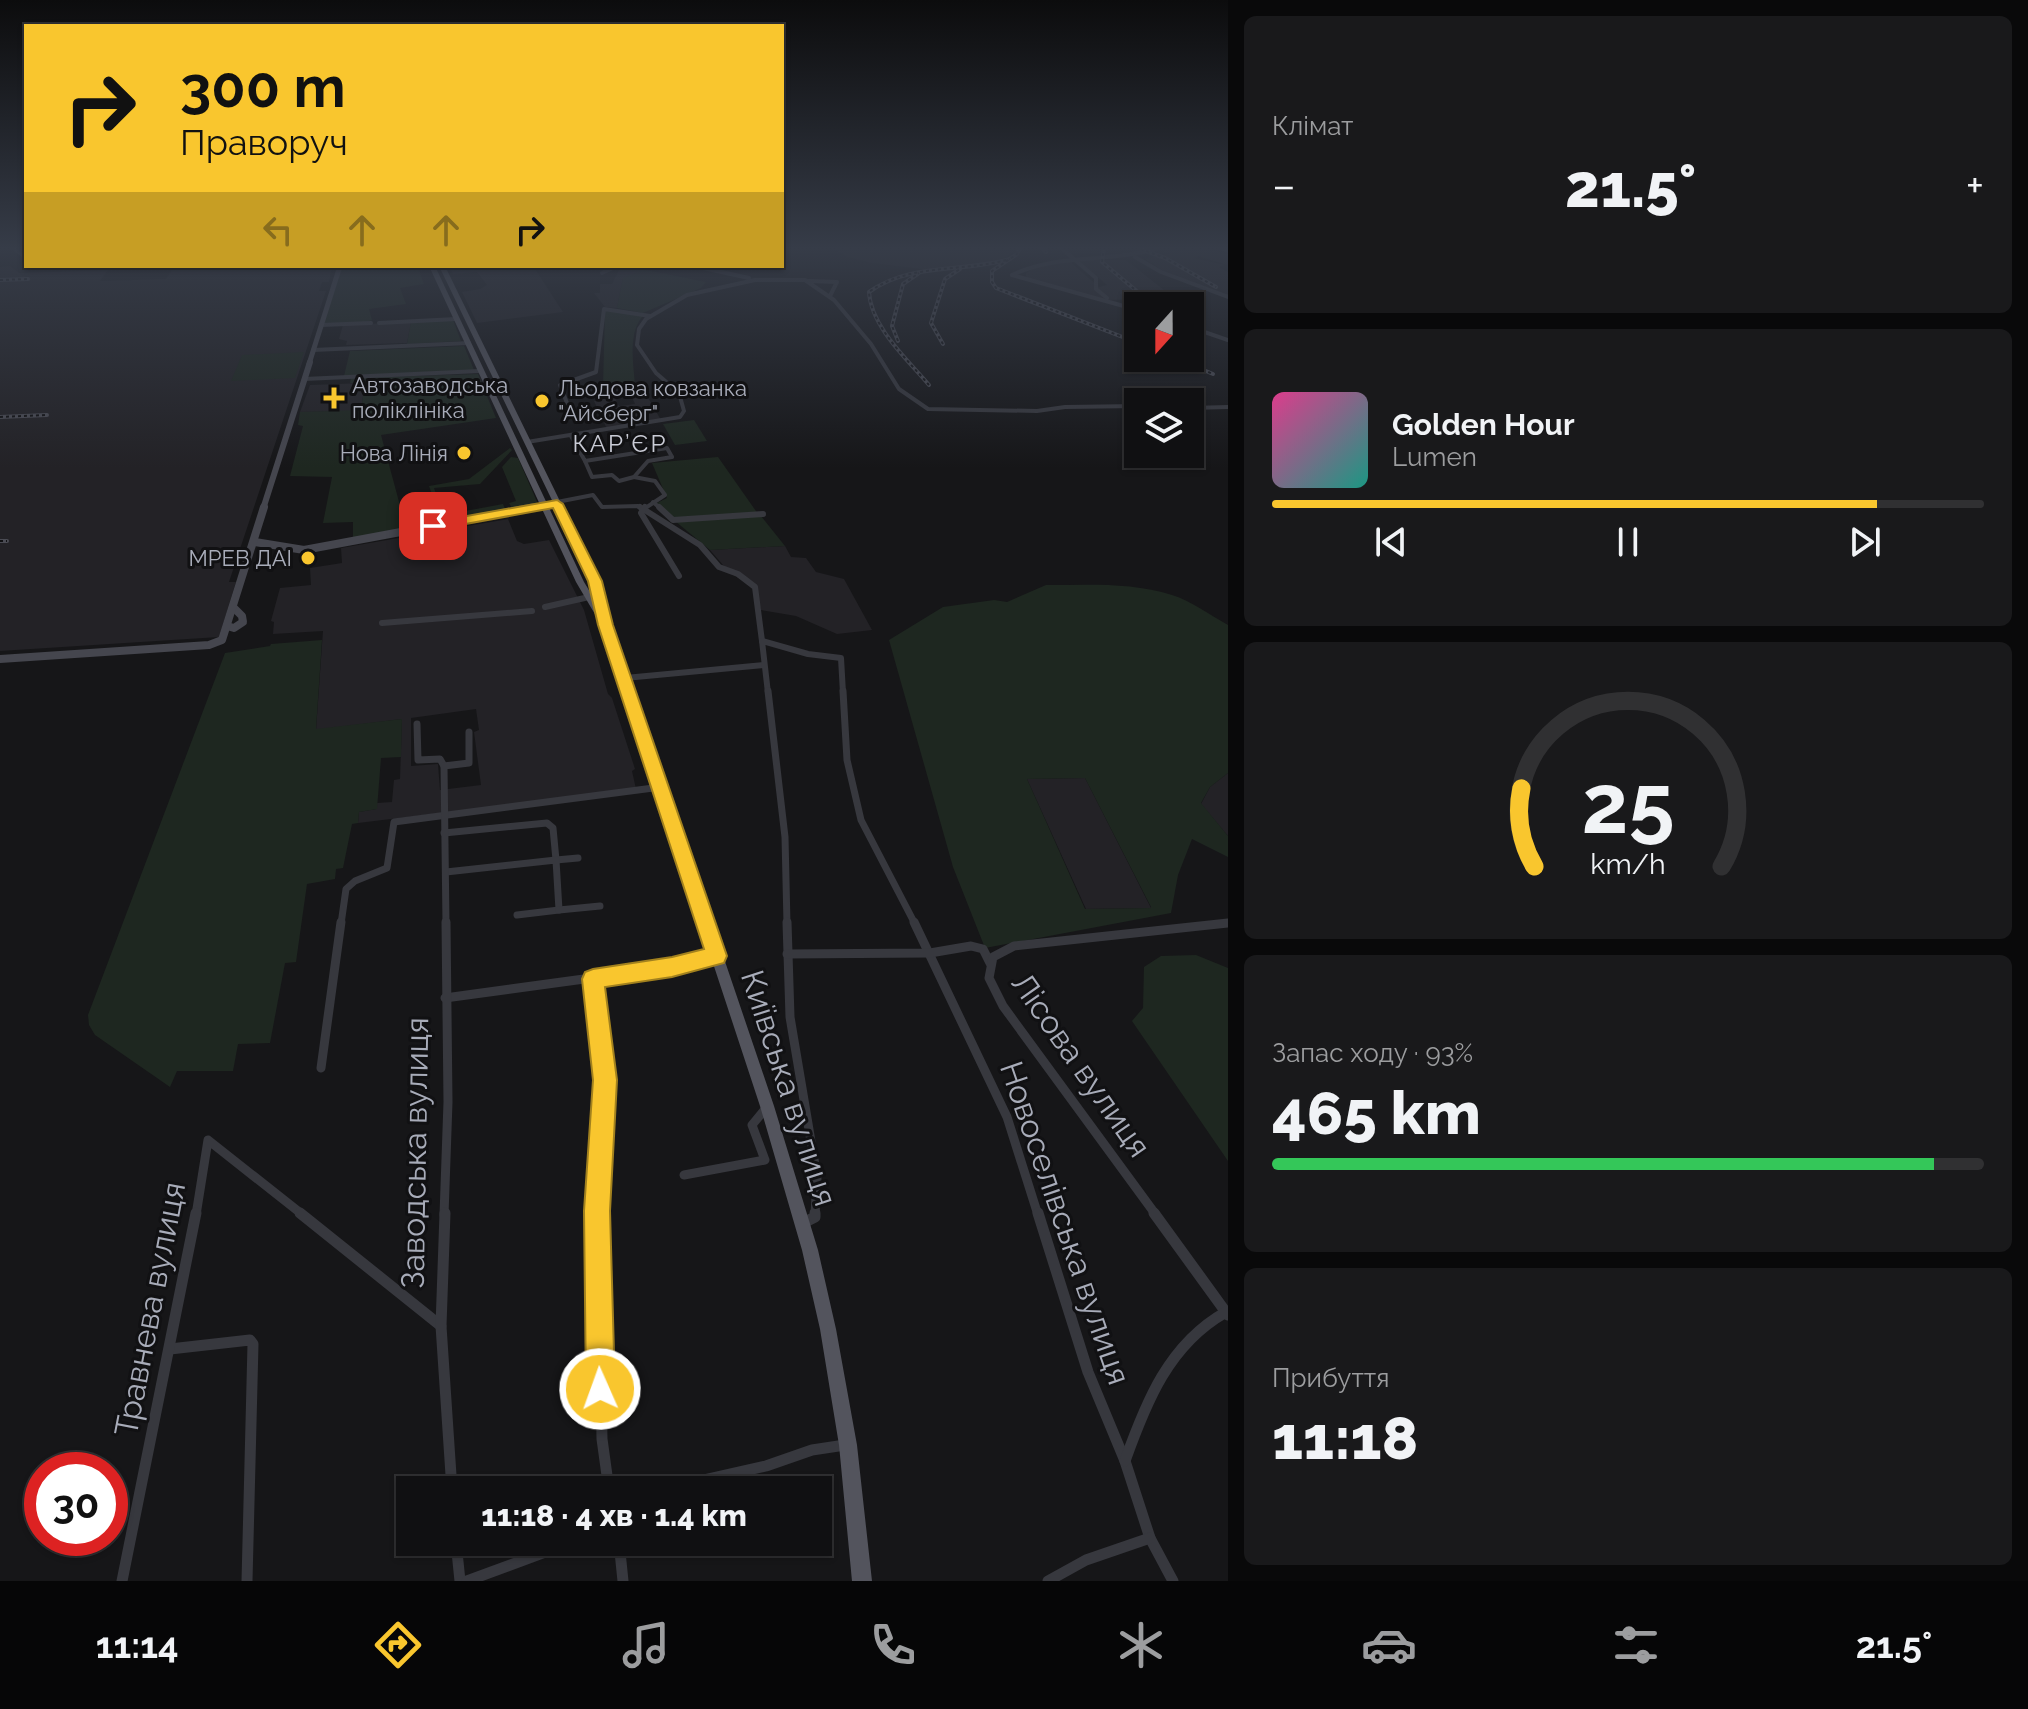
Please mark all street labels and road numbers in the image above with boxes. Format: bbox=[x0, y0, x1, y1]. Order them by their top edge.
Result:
street label: Київська вулиця bbox=[734, 965, 845, 1210]
street label: Лісова вулиця bbox=[1004, 966, 1159, 1164]
street label: Заводська вулиця bbox=[394, 1017, 435, 1289]
street label: Новоселівська вулиця bbox=[993, 1056, 1138, 1389]
street label: Травнева вулиця bbox=[107, 1179, 192, 1439]

